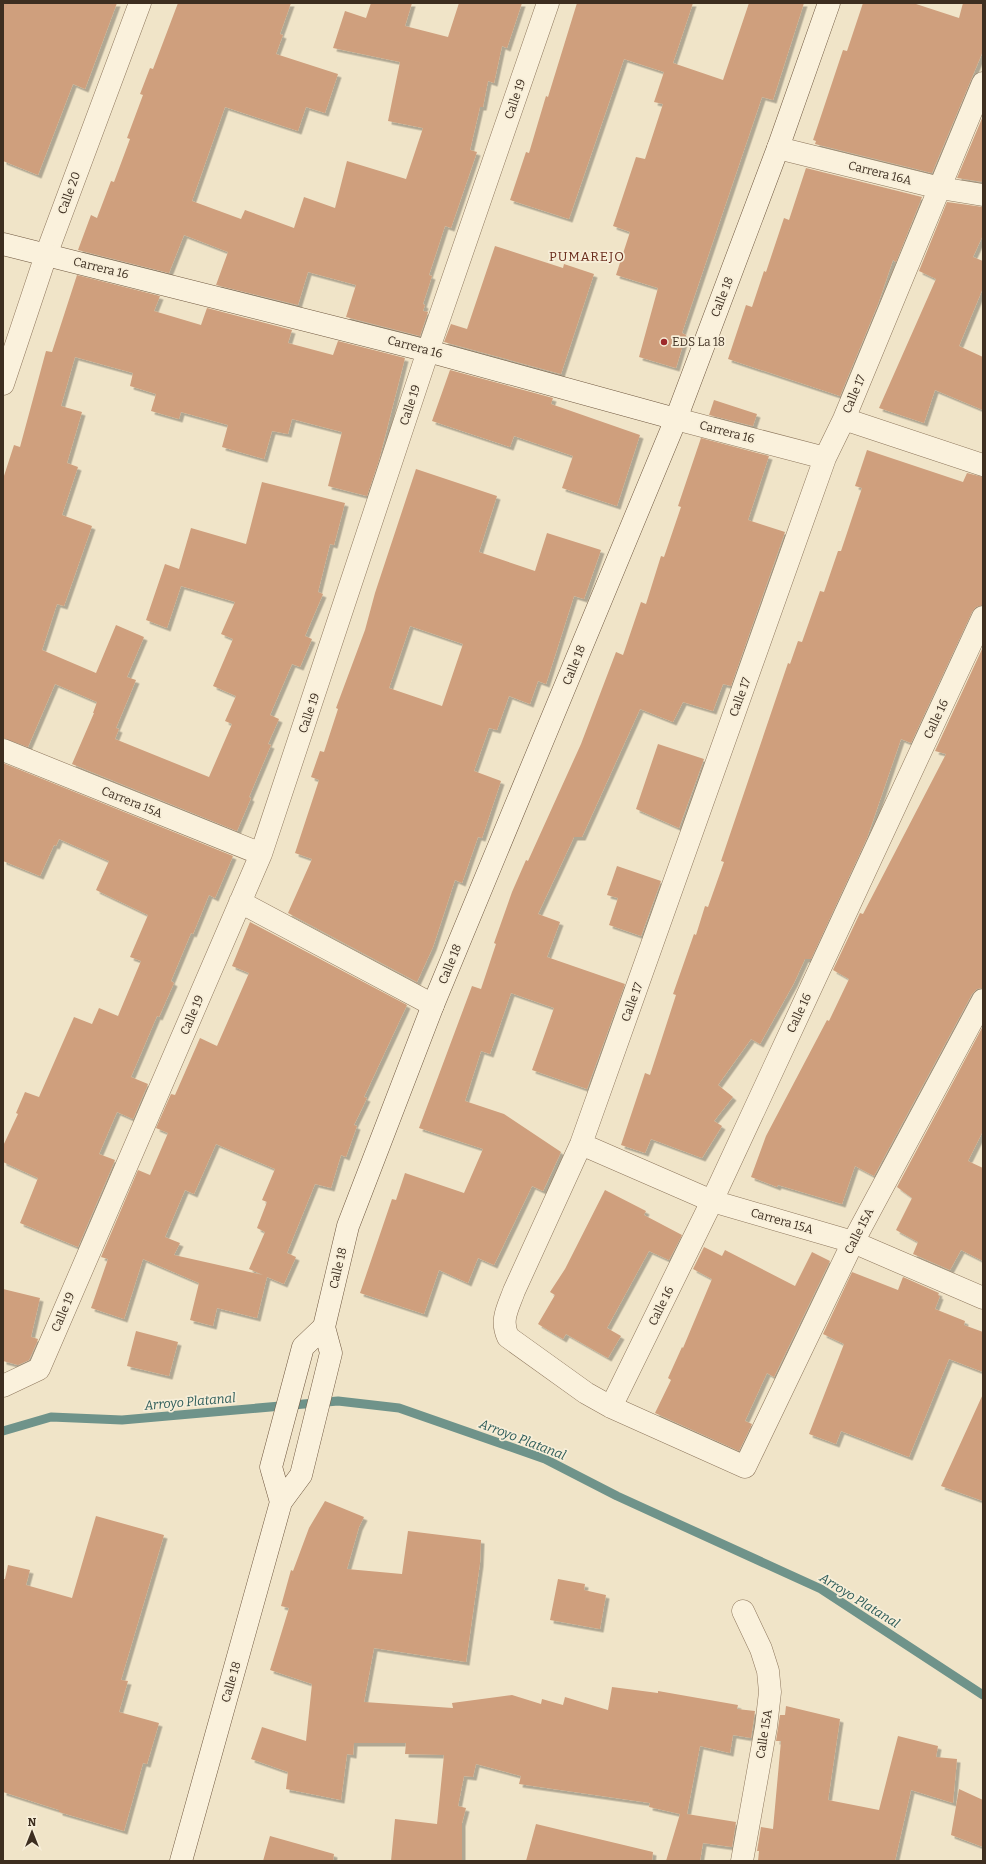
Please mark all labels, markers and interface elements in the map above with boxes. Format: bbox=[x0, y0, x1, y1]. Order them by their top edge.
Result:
street label: Calle 19 bbox=[502, 77, 528, 121]
street label: Carrera 16A bbox=[847, 158, 914, 188]
street label: Calle 20 bbox=[55, 170, 83, 216]
district label: PUMAREJO bbox=[549, 249, 625, 264]
street label: Carrera 16 bbox=[72, 254, 130, 282]
street label: Calle 18 bbox=[708, 275, 736, 319]
street label: Carrera 16 bbox=[386, 333, 444, 361]
place label: EDS La 18 bbox=[672, 335, 725, 349]
marker: EDS La 18 bbox=[659, 337, 669, 347]
street label: Calle 17 bbox=[840, 373, 868, 415]
street label: Calle 19 bbox=[397, 383, 423, 427]
street label: Carrera 16 bbox=[698, 418, 756, 446]
street label: Calle 18 bbox=[560, 643, 588, 687]
street label: Calle 17 bbox=[726, 675, 754, 719]
street label: Calle 19 bbox=[296, 691, 322, 735]
street label: Calle 16 bbox=[921, 697, 951, 741]
street label: Carrera 15A bbox=[99, 783, 165, 821]
street label: Calle 18 bbox=[436, 942, 464, 986]
street label: Calle 17 bbox=[618, 980, 646, 1024]
street label: Calle 16 bbox=[784, 991, 814, 1035]
street label: Calle 19 bbox=[177, 993, 207, 1037]
street label: Carrera 15A bbox=[749, 1205, 815, 1237]
street label: Calle 15A bbox=[841, 1205, 877, 1256]
street label: Calle 18 bbox=[326, 1246, 350, 1290]
street label: Calle 16 bbox=[646, 1284, 676, 1328]
street label: Calle 19 bbox=[48, 1290, 78, 1334]
water label: Arroyo Platanal bbox=[143, 1390, 237, 1413]
water label: Arroyo Platanal bbox=[477, 1416, 569, 1463]
water label: Arroyo Platanal bbox=[816, 1569, 903, 1631]
street label: Calle 18 bbox=[218, 1660, 244, 1704]
street label: Calle 15A bbox=[753, 1708, 775, 1760]
north arrow bbox=[12, 1812, 52, 1852]
text: N bbox=[28, 1816, 37, 1829]

